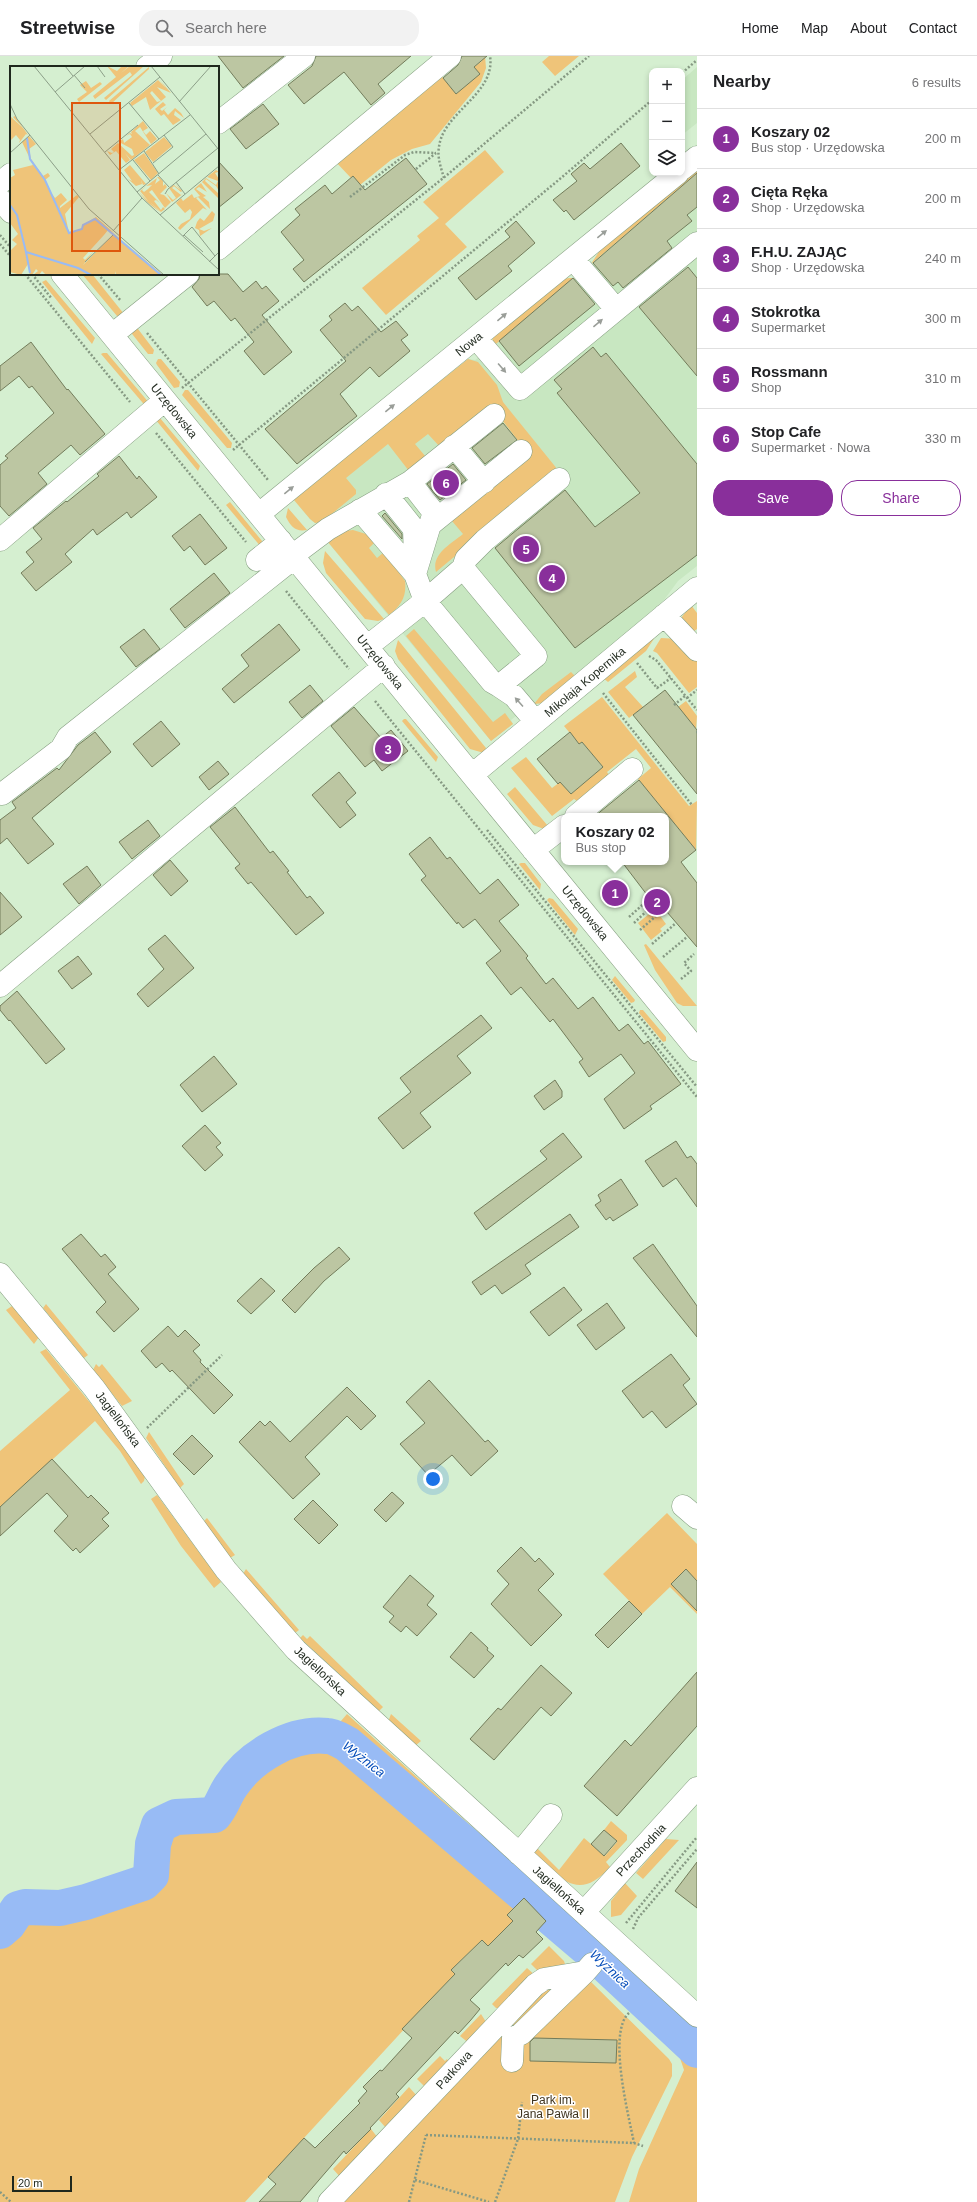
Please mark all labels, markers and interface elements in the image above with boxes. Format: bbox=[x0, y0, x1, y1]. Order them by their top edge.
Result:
search box bbox=[139, 10, 419, 46]
text: Streetwise bbox=[20, 17, 115, 38]
icon: search bbox=[153, 17, 175, 39]
text: Search here bbox=[185, 19, 267, 36]
text: Home bbox=[742, 20, 779, 36]
text: Map bbox=[801, 20, 828, 36]
text: About bbox=[850, 20, 887, 36]
text: Contact bbox=[909, 20, 957, 36]
inset map bbox=[10, 66, 219, 275]
map controls bbox=[649, 68, 685, 176]
button: + bbox=[649, 68, 685, 104]
text: Nearby bbox=[713, 72, 771, 91]
text: 6 results bbox=[912, 75, 961, 90]
button: − bbox=[649, 104, 685, 140]
text: Koszary 02 bbox=[751, 123, 830, 140]
text: 1 bbox=[722, 131, 730, 146]
text: 200 m bbox=[925, 131, 961, 146]
button: layers bbox=[649, 140, 685, 176]
text: Bus stop · Urzędowska bbox=[751, 140, 885, 155]
text: Cięta Ręka bbox=[751, 183, 828, 200]
text: 2 bbox=[722, 191, 730, 206]
text: 200 m bbox=[925, 191, 961, 206]
text: Shop · Urzędowska bbox=[751, 200, 864, 215]
one-way arrow bbox=[597, 230, 608, 239]
text: F.H.U. ZAJĄC bbox=[751, 243, 847, 260]
text: 3 bbox=[722, 251, 730, 266]
text: 240 m bbox=[925, 251, 961, 266]
text: Shop · Urzędowska bbox=[751, 260, 864, 275]
text: Stokrotka bbox=[751, 303, 820, 320]
text: 4 bbox=[722, 311, 730, 326]
text: 300 m bbox=[925, 311, 961, 326]
one-way arrow bbox=[497, 313, 507, 322]
one-way arrow bbox=[593, 319, 604, 328]
text: Supermarket bbox=[751, 320, 825, 335]
street label: Nowa bbox=[453, 329, 486, 359]
one-way arrow bbox=[497, 362, 506, 373]
text: Rossmann bbox=[751, 363, 828, 380]
text: 5 bbox=[722, 371, 730, 386]
text: 310 m bbox=[925, 371, 961, 386]
text: Shop bbox=[751, 380, 781, 395]
street label: Urzędowska bbox=[148, 381, 200, 441]
one-way arrow bbox=[385, 403, 396, 412]
text: Stop Cafe bbox=[751, 423, 821, 440]
text: 6 bbox=[722, 431, 730, 446]
text: 330 m bbox=[925, 431, 961, 446]
text: Supermarket · Nowa bbox=[751, 440, 870, 455]
pin: 6 bbox=[433, 468, 459, 498]
button: Save bbox=[713, 480, 833, 516]
button: Share bbox=[841, 480, 961, 516]
one-way arrow bbox=[284, 485, 295, 494]
pin: 5 bbox=[513, 534, 539, 564]
pin: 4 bbox=[539, 563, 565, 593]
street label: Urzędowska bbox=[354, 632, 406, 692]
street label: Mikołaja Kopernika bbox=[542, 644, 629, 720]
one-way arrow bbox=[515, 697, 524, 707]
pin: 3 bbox=[375, 734, 401, 764]
popup bbox=[561, 813, 669, 865]
text: Koszary 02 bbox=[575, 823, 655, 840]
text: Bus stop bbox=[575, 840, 626, 855]
pin: 1 bbox=[602, 878, 628, 908]
street label: Urzędowska bbox=[559, 883, 611, 943]
pin: 2 bbox=[644, 887, 670, 917]
street label: Jagiellońska bbox=[93, 1388, 144, 1450]
your location bbox=[423, 1469, 443, 1489]
street label: Jagiellońska bbox=[291, 1643, 349, 1699]
water label: Wyżnica bbox=[340, 1738, 388, 1780]
street label: Przechodnia bbox=[613, 1821, 669, 1879]
street label: Jagiellońska bbox=[530, 1863, 588, 1918]
water label: Wyżnica bbox=[587, 1947, 633, 1991]
street label: Parkowa bbox=[433, 2048, 475, 2092]
park label: Park im. Jana Pawła II bbox=[517, 2093, 589, 2121]
scale bar bbox=[12, 2174, 72, 2193]
text: 20 m bbox=[18, 2177, 42, 2189]

